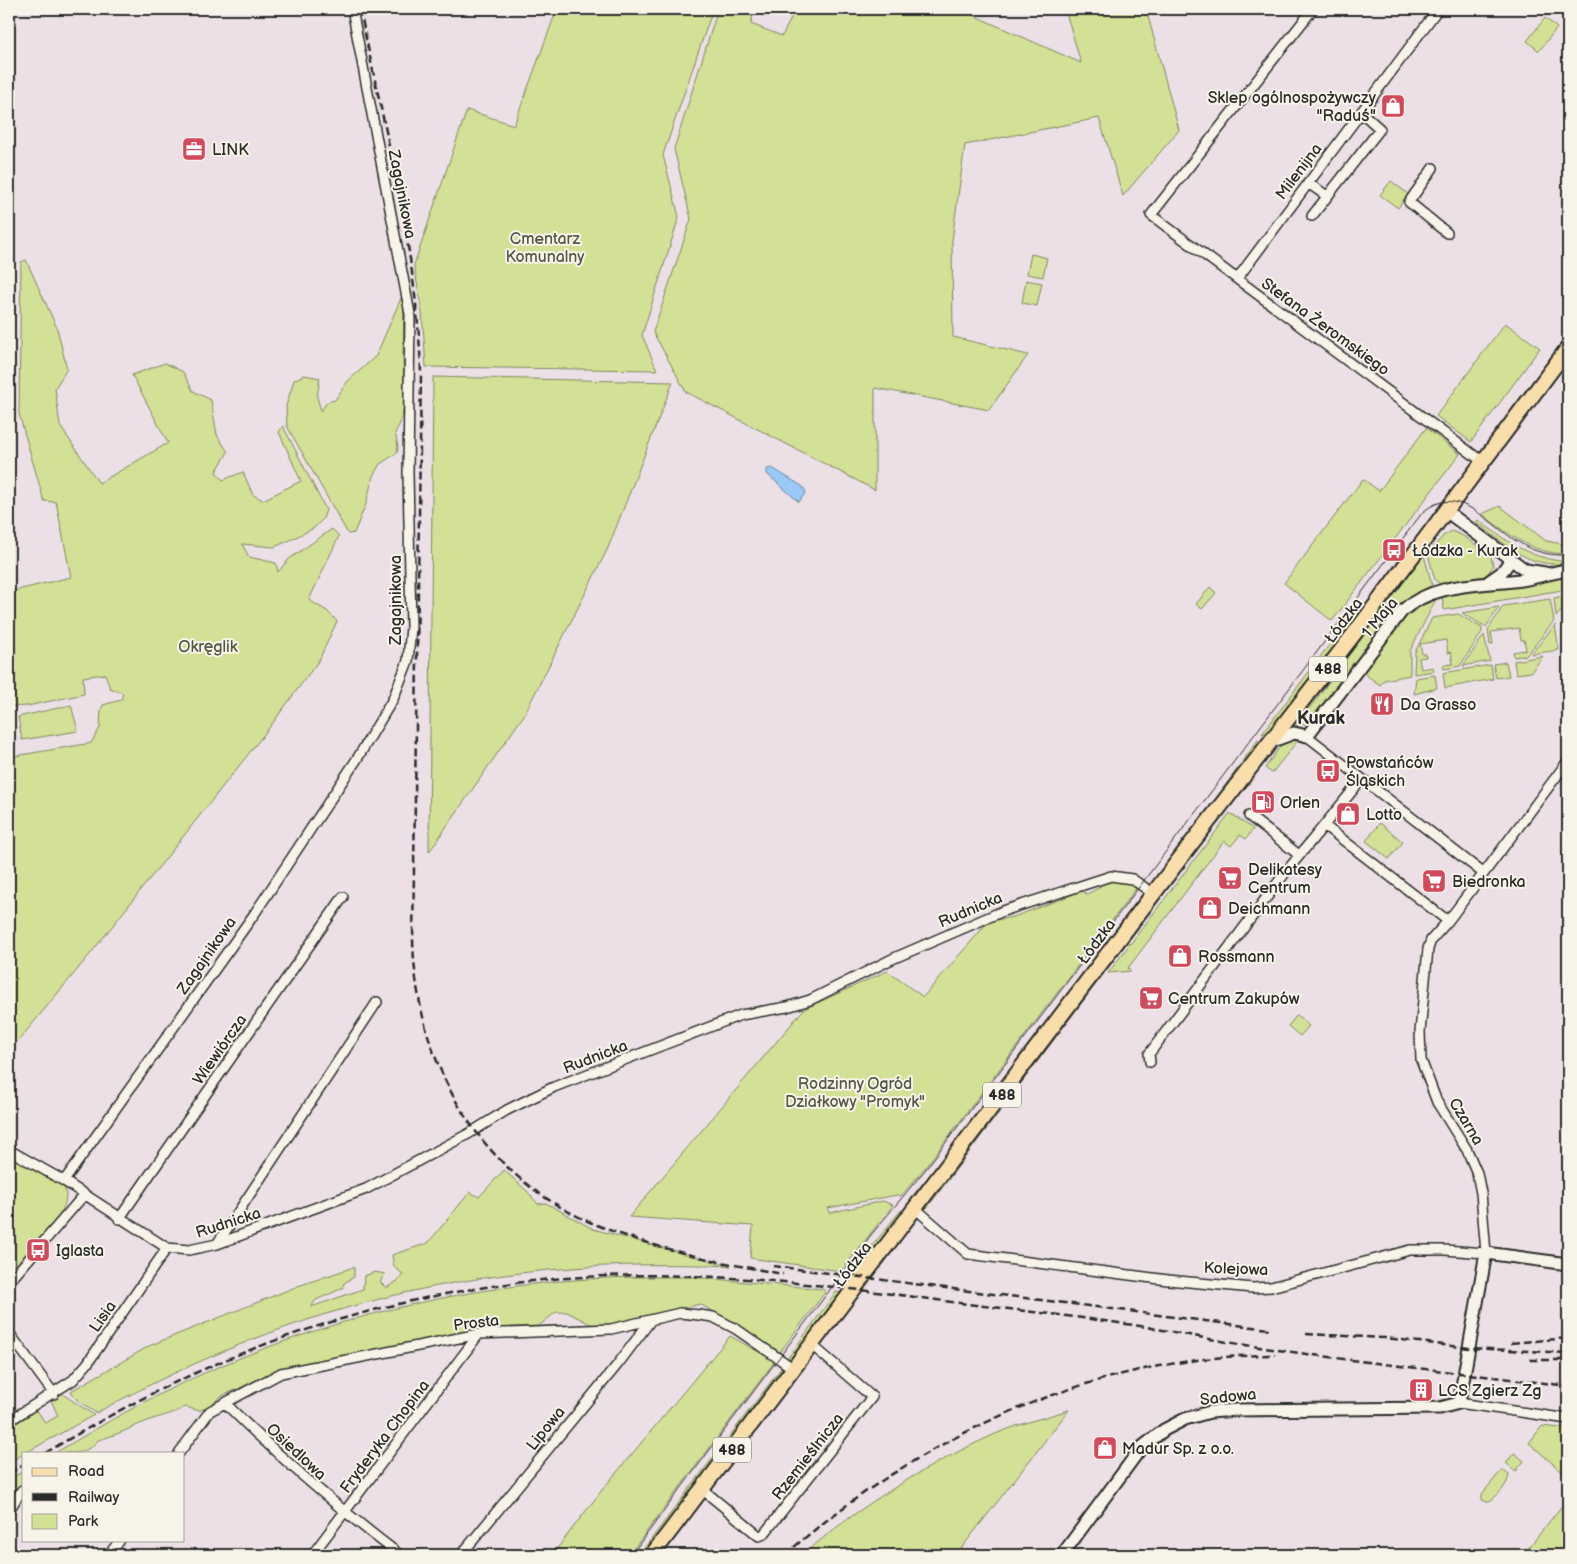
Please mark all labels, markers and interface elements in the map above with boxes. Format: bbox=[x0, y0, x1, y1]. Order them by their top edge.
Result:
place label: Sklep ogólnospożywczy "Raduś" bbox=[1208, 89, 1377, 126]
shop icon: Sklep ogólnospożywczy "Raduś" bbox=[1380, 93, 1406, 119]
office icon: LINK bbox=[181, 136, 207, 162]
street label: Milenijna bbox=[1272, 140, 1326, 204]
place label: LINK bbox=[212, 141, 249, 160]
street label: Zagajnikowa bbox=[383, 147, 419, 240]
park label: Cmentarz Komunalny bbox=[505, 230, 585, 267]
street label: Stefana Żeromskiego bbox=[1257, 273, 1394, 380]
bus stop icon: Łódzka - Kurak bbox=[1381, 537, 1407, 563]
place label: Łódzka - Kurak bbox=[1412, 542, 1518, 561]
street label: Zagajnikowa bbox=[387, 555, 406, 646]
street label: 1 Maja bbox=[1358, 594, 1402, 642]
street label: Łódzka bbox=[1321, 595, 1367, 647]
park label: Okręglik bbox=[178, 638, 238, 657]
road number: 488 bbox=[1309, 656, 1347, 682]
restaurant icon: Da Grasso bbox=[1369, 691, 1395, 717]
place label: Da Grasso bbox=[1400, 696, 1476, 715]
district label: Kurak bbox=[1297, 708, 1346, 729]
place label: Powstańców Śląskich bbox=[1346, 754, 1434, 791]
bus stop icon: Powstańców Śląskich bbox=[1315, 758, 1341, 784]
fuel station icon: Orlen bbox=[1250, 789, 1276, 815]
place label: Orlen bbox=[1280, 794, 1320, 813]
shop icon: Lotto bbox=[1335, 801, 1361, 827]
place label: Lotto bbox=[1366, 806, 1402, 825]
place label: Delikatesy Centrum bbox=[1248, 861, 1323, 898]
supermarket icon: Delikatesy Centrum bbox=[1217, 865, 1243, 891]
supermarket icon: Biedronka bbox=[1421, 868, 1447, 894]
place label: Biedronka bbox=[1452, 873, 1526, 892]
street label: Rudnicka bbox=[936, 888, 1005, 932]
shop icon: Deichmann bbox=[1197, 895, 1223, 921]
place label: Deichmann bbox=[1228, 900, 1310, 919]
street label: Zagajnikowa bbox=[173, 914, 241, 999]
street label: Łódzka bbox=[1074, 916, 1120, 968]
shop icon: Rossmann bbox=[1167, 943, 1193, 969]
place label: Rossmann bbox=[1198, 948, 1275, 967]
supermarket icon: Centrum Zakupów bbox=[1138, 985, 1164, 1011]
place label: Centrum Zakupów bbox=[1168, 990, 1300, 1009]
street label: Wiewiórcza bbox=[189, 1011, 251, 1089]
street label: Rudnicka bbox=[561, 1036, 630, 1078]
park label: Rodzinny Ogród Działkowy "Promyk" bbox=[785, 1075, 925, 1112]
road number: 488 bbox=[983, 1082, 1021, 1108]
street label: Czarna bbox=[1444, 1095, 1487, 1149]
street label: Rudnicka bbox=[193, 1204, 263, 1243]
bus stop icon: Iglasta bbox=[25, 1237, 51, 1263]
street label: Łódzka bbox=[830, 1239, 876, 1291]
place label: Iglasta bbox=[56, 1242, 104, 1261]
street label: Kolejowa bbox=[1203, 1259, 1269, 1280]
street label: Lisia bbox=[86, 1298, 121, 1336]
street label: Prosta bbox=[452, 1311, 500, 1336]
street label: Fryderyka Chopina bbox=[336, 1377, 434, 1497]
building icon: LCS Zgierz Zg bbox=[1408, 1377, 1434, 1403]
place label: LCS Zgierz Zg bbox=[1438, 1382, 1541, 1401]
street label: Sadowa bbox=[1199, 1385, 1257, 1410]
street label: Lipowa bbox=[523, 1403, 570, 1455]
street label: Rzemieślnicza bbox=[768, 1410, 848, 1504]
street label: Osiedlowa bbox=[262, 1420, 330, 1484]
shop icon: Madur Sp. z o.o. bbox=[1092, 1435, 1118, 1461]
road number: 488 bbox=[713, 1438, 751, 1462]
place label: Madur Sp. z o.o. bbox=[1122, 1440, 1234, 1459]
legend bbox=[22, 1452, 185, 1542]
text: Road bbox=[68, 1462, 104, 1481]
text: Railway bbox=[68, 1488, 119, 1507]
text: Park bbox=[68, 1512, 99, 1531]

